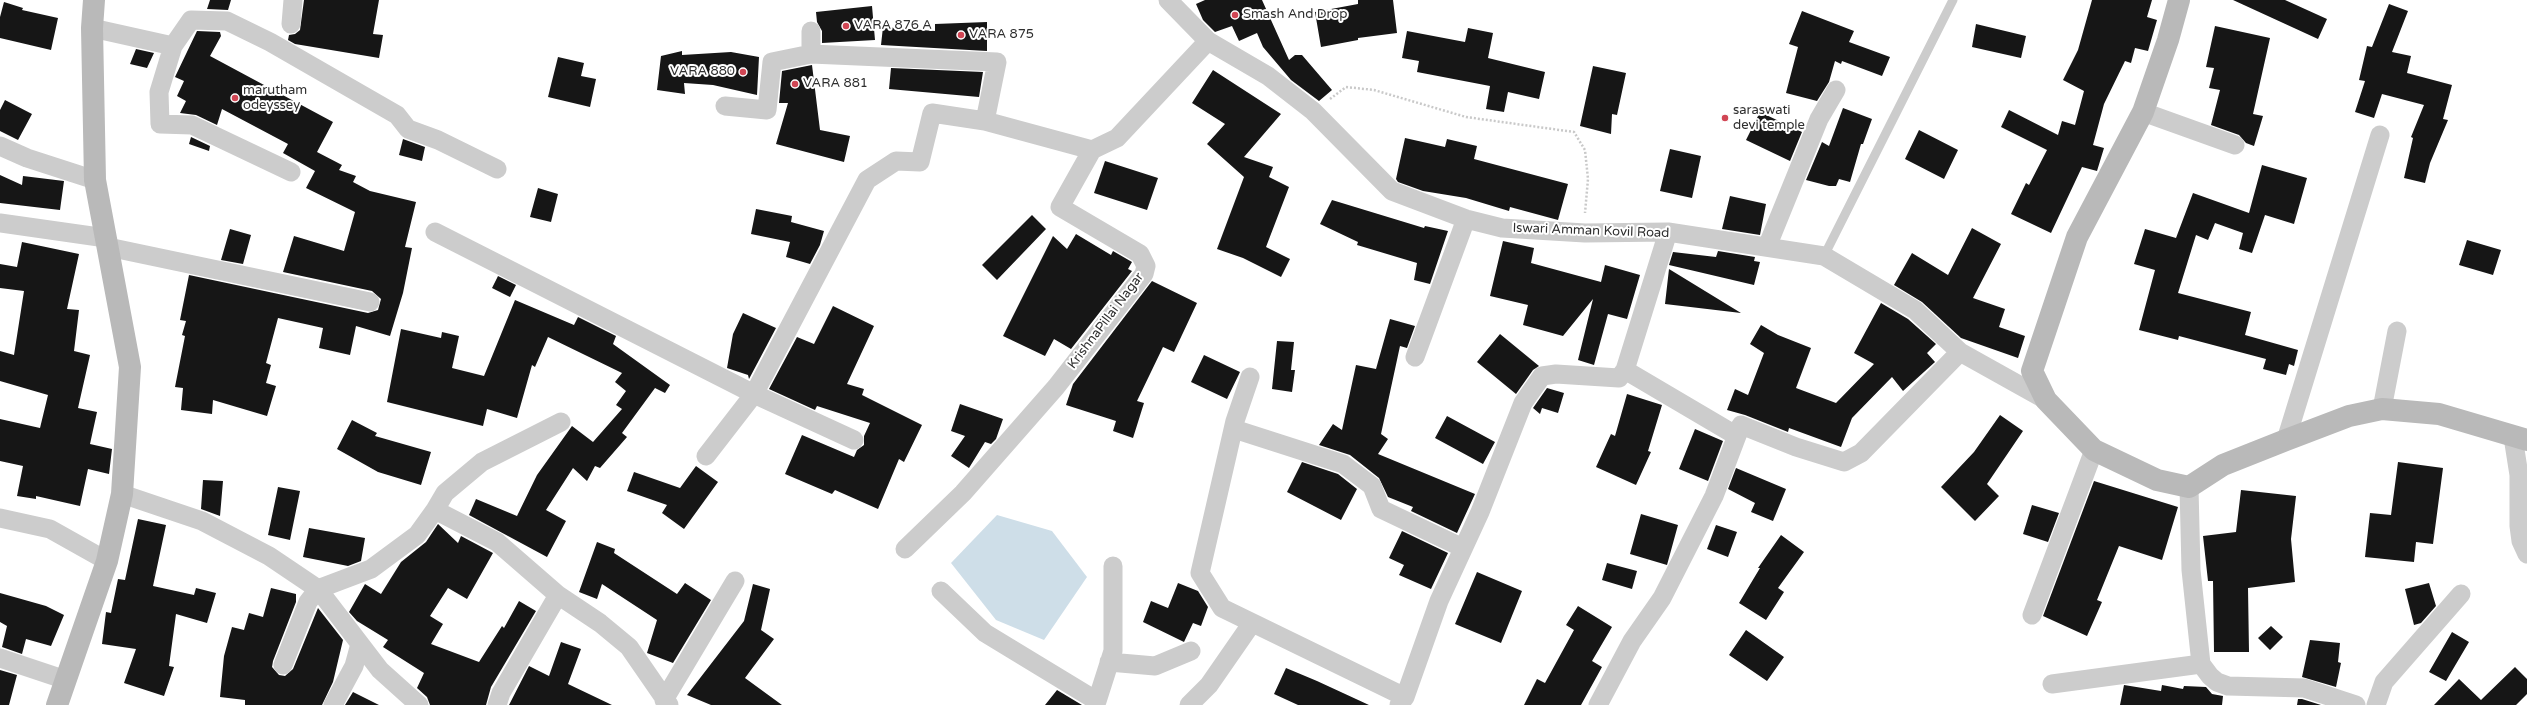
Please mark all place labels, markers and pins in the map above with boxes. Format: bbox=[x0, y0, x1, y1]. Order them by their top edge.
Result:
place label: Smash And Drop bbox=[1243, 7, 1347, 23]
marker: Smash And Drop bbox=[1230, 10, 1240, 20]
place label: VARA 876 A bbox=[854, 18, 932, 34]
marker: VARA 876 A bbox=[841, 21, 851, 31]
place label: VARA 875 bbox=[969, 27, 1034, 43]
marker: VARA 875 bbox=[956, 30, 966, 40]
place label: VARA 880 bbox=[670, 64, 735, 80]
marker: VARA 880 bbox=[738, 67, 748, 77]
place label: VARA 881 bbox=[803, 76, 868, 92]
marker: VARA 881 bbox=[790, 79, 800, 89]
place label: marutham odeyssey bbox=[243, 83, 307, 114]
marker: marutham odeyssey bbox=[230, 93, 240, 103]
place label: saraswati devi temple bbox=[1733, 103, 1805, 134]
marker: saraswati devi temple bbox=[1720, 113, 1730, 123]

